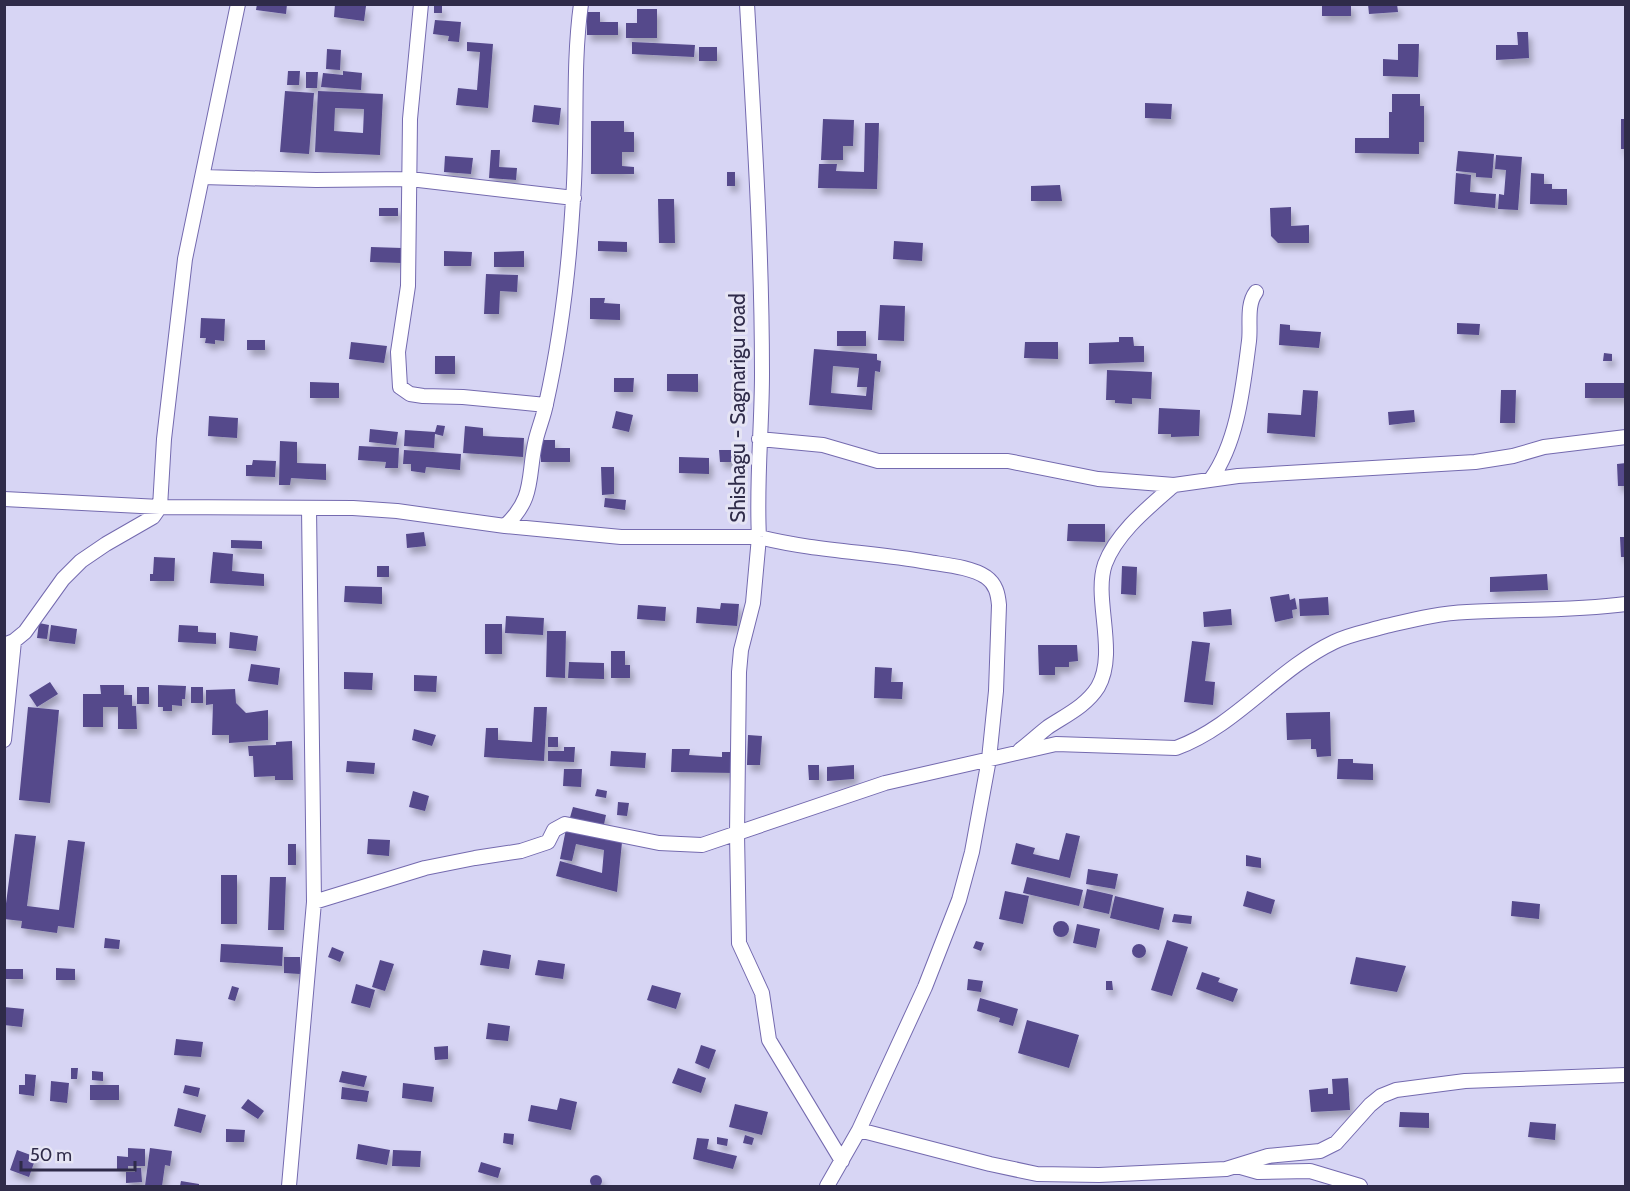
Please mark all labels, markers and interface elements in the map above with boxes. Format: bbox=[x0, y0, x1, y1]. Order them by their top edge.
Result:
street label: Shishagu - Sagnarigu road bbox=[725, 293, 750, 523]
scale bar bbox=[21, 1134, 135, 1172]
text: 50 m bbox=[30, 1144, 72, 1166]

